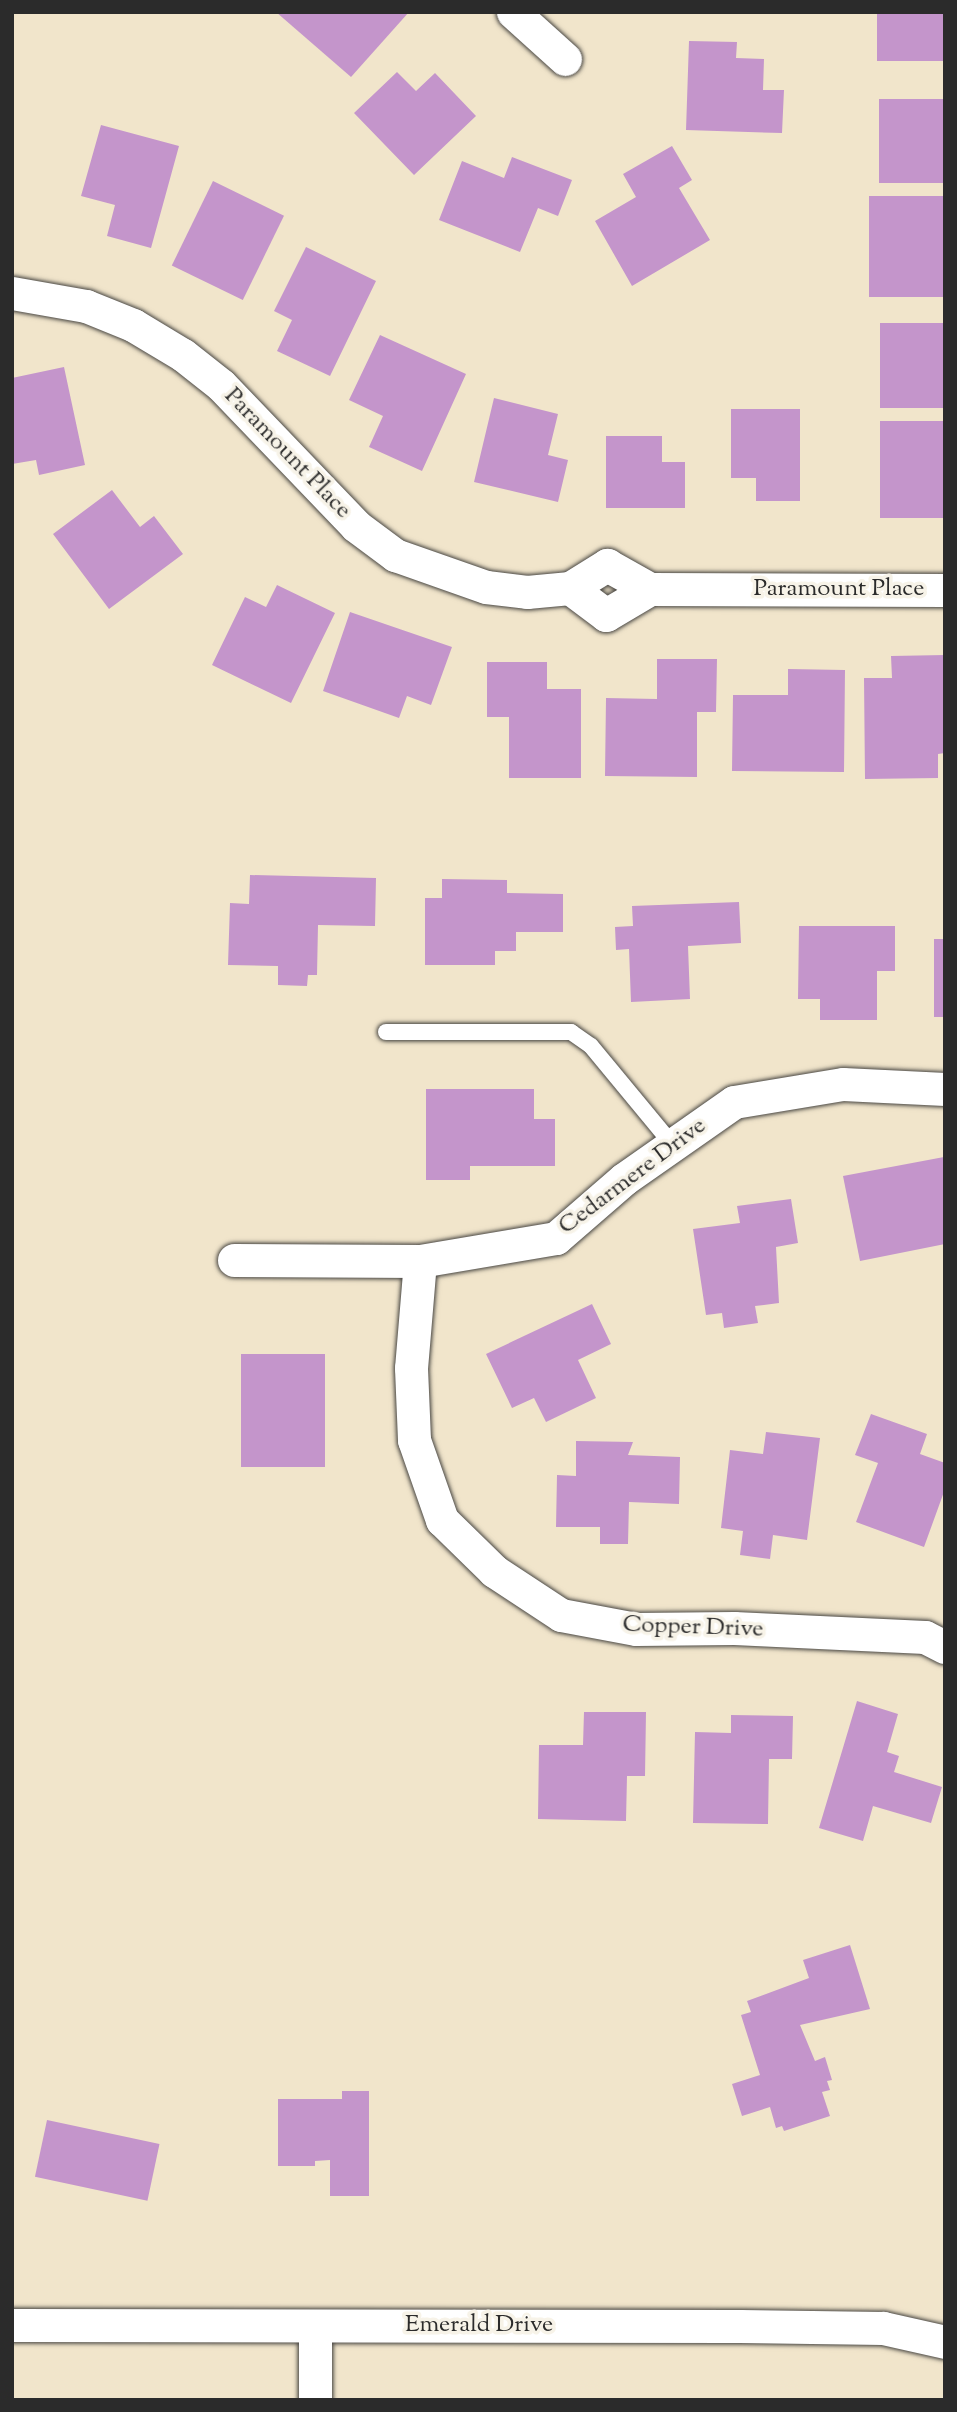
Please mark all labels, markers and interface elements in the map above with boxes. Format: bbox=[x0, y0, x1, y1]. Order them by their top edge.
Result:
street label: Paramount Place bbox=[217, 383, 357, 525]
street label: Paramount Place bbox=[754, 576, 924, 604]
street label: Cedarmere Drive bbox=[554, 1112, 712, 1242]
street label: Copper Drive bbox=[622, 1611, 764, 1645]
street label: Emerald Drive bbox=[405, 2312, 553, 2340]

